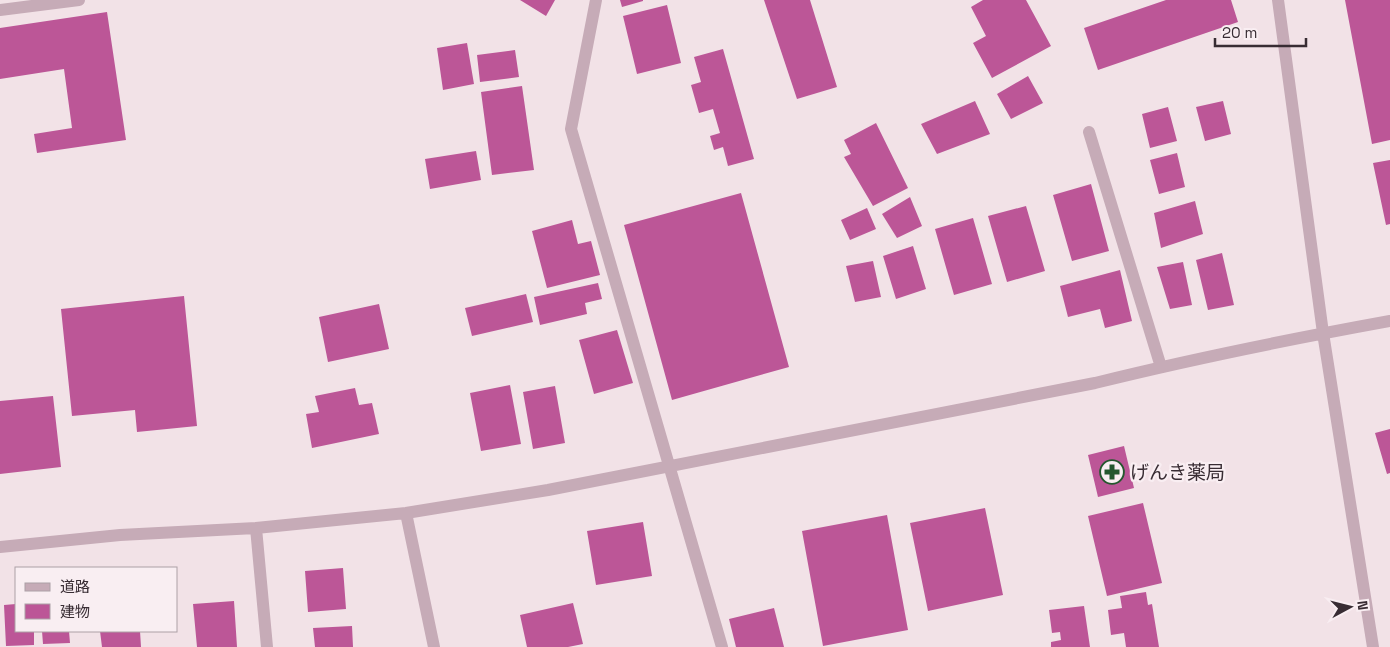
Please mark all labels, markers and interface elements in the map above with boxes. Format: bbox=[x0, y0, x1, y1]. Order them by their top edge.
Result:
scale bar bbox=[1215, 15, 1306, 47]
text: 20 m bbox=[1222, 23, 1257, 42]
pharmacy icon: げんき薬局 bbox=[1099, 459, 1125, 485]
place label: げんき薬局 bbox=[1130, 460, 1225, 485]
legend bbox=[15, 567, 178, 632]
text: 道路 bbox=[60, 577, 90, 596]
north arrow bbox=[1325, 582, 1375, 632]
text: N bbox=[1353, 600, 1372, 611]
text: 建物 bbox=[60, 602, 90, 621]

